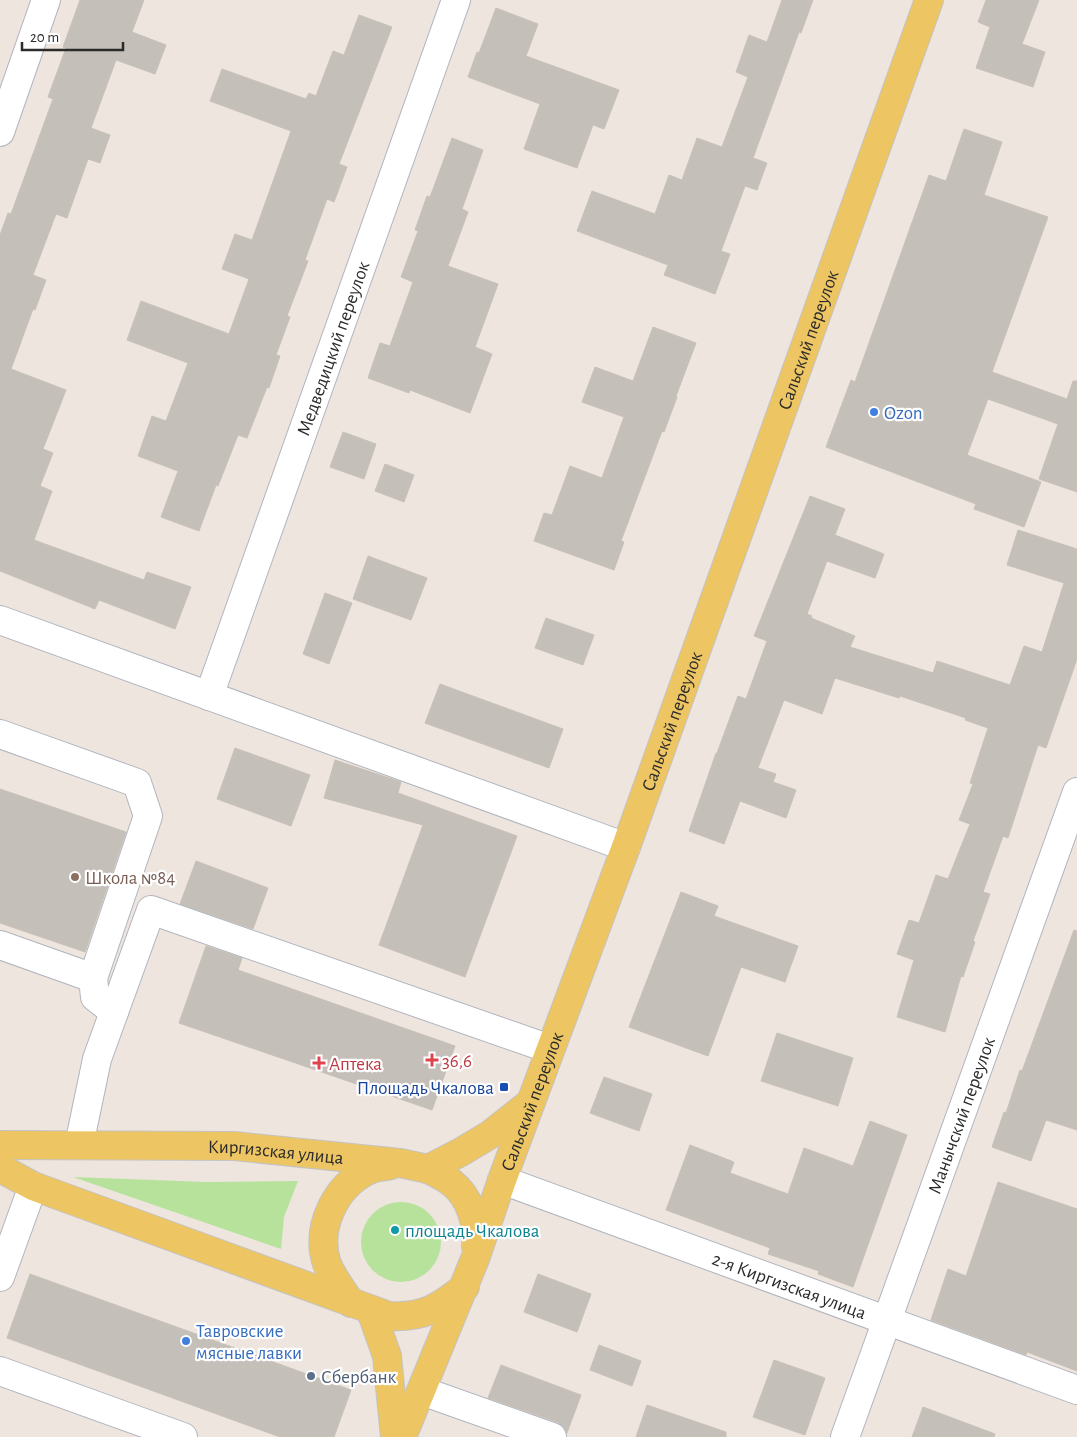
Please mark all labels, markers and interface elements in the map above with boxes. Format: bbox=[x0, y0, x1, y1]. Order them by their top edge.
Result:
scale bar bbox=[22, 20, 124, 52]
text: 20 m bbox=[30, 30, 59, 45]
street label: Медведицкий переулок bbox=[294, 259, 374, 438]
street label: Сальский переулок bbox=[775, 268, 843, 413]
place label: Ozon bbox=[884, 404, 923, 423]
marker: Ozon bbox=[868, 406, 880, 418]
street label: Сальский переулок bbox=[639, 649, 706, 794]
place label: Школа №84 bbox=[85, 869, 175, 888]
marker: Школа №84 bbox=[69, 871, 81, 883]
street label: Сальский переулок bbox=[498, 1029, 567, 1174]
street label: Манычский переулок bbox=[925, 1035, 999, 1197]
place label: 36,6 bbox=[442, 1052, 472, 1071]
marker: 36,6 bbox=[426, 1054, 438, 1066]
place label: Аптека bbox=[329, 1055, 382, 1074]
marker: Аптека bbox=[313, 1057, 325, 1069]
place label: Площадь Чкалова bbox=[357, 1079, 494, 1098]
marker: Площадь Чкалова bbox=[498, 1081, 510, 1093]
street label: Киргизская улица bbox=[208, 1138, 345, 1168]
place label: площадь Чкалова bbox=[405, 1222, 540, 1241]
marker: площадь Чкалова bbox=[389, 1224, 401, 1236]
street label: 2-я Киргизская улица bbox=[709, 1250, 869, 1323]
place label: Тавровские мясные лавки bbox=[196, 1322, 302, 1363]
marker: Тавровские мясные лавки bbox=[180, 1335, 192, 1347]
place label: Сбербанк bbox=[321, 1368, 397, 1387]
marker: Сбербанк bbox=[305, 1370, 317, 1382]

